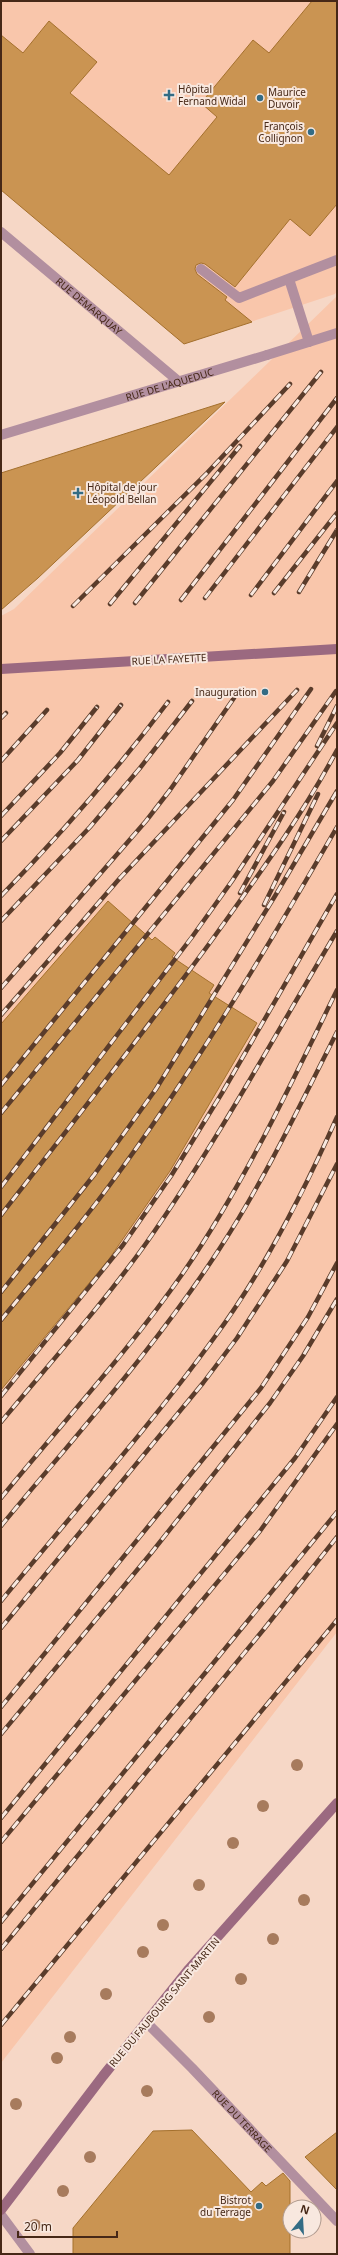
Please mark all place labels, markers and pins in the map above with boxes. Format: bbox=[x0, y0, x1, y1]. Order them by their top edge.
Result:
place label: Hôpital Fernand Widal bbox=[178, 82, 246, 108]
place label: Maurice Duvoir bbox=[268, 85, 306, 111]
marker: Hôpital Fernand Widal bbox=[163, 89, 175, 101]
marker: Maurice Duvoir bbox=[255, 93, 265, 103]
place label: François Collignon bbox=[258, 119, 303, 145]
marker: François Collignon bbox=[306, 127, 316, 137]
place label: Hôpital de jour Léopold Bellan bbox=[87, 480, 157, 506]
marker: Hôpital de jour Léopold Bellan bbox=[72, 487, 84, 499]
place label: Inauguration bbox=[195, 685, 257, 699]
marker: Inauguration bbox=[260, 687, 270, 697]
place label: Bistrot du Terrage bbox=[200, 2193, 251, 2219]
marker: Bistrot du Terrage bbox=[254, 2201, 264, 2211]

